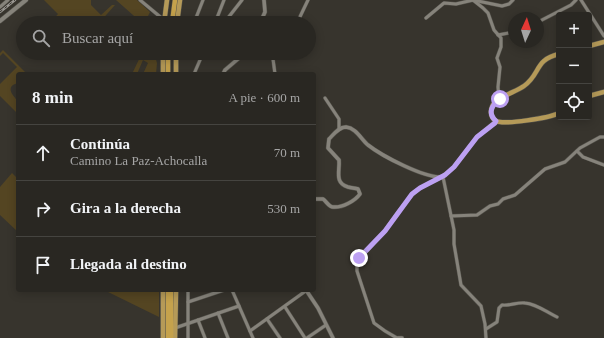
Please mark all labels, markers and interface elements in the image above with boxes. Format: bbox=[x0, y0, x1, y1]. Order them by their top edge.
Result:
north arrow bbox=[508, 12, 544, 48]
map controls bbox=[556, 12, 592, 120]
button: + bbox=[556, 12, 592, 48]
search box bbox=[16, 16, 316, 60]
icon: search bbox=[30, 27, 52, 49]
text: Buscar aquí bbox=[62, 30, 133, 46]
button: − bbox=[556, 48, 592, 84]
button: locate bbox=[556, 84, 592, 120]
text: 8 min bbox=[32, 88, 73, 107]
text: A pie · 600 m bbox=[229, 90, 300, 105]
route start bbox=[491, 90, 509, 108]
text: Continúa bbox=[70, 136, 130, 152]
icon: ahead bbox=[32, 142, 54, 164]
text: 70 m bbox=[274, 145, 300, 160]
text: Camino La Paz-Achocalla bbox=[70, 153, 207, 168]
icon: right bbox=[32, 198, 54, 220]
text: Gira a la derecha bbox=[70, 200, 181, 216]
text: 530 m bbox=[267, 201, 300, 216]
route end bbox=[350, 249, 368, 267]
icon: arrive bbox=[32, 254, 54, 276]
text: Llegada al destino bbox=[70, 256, 187, 272]

